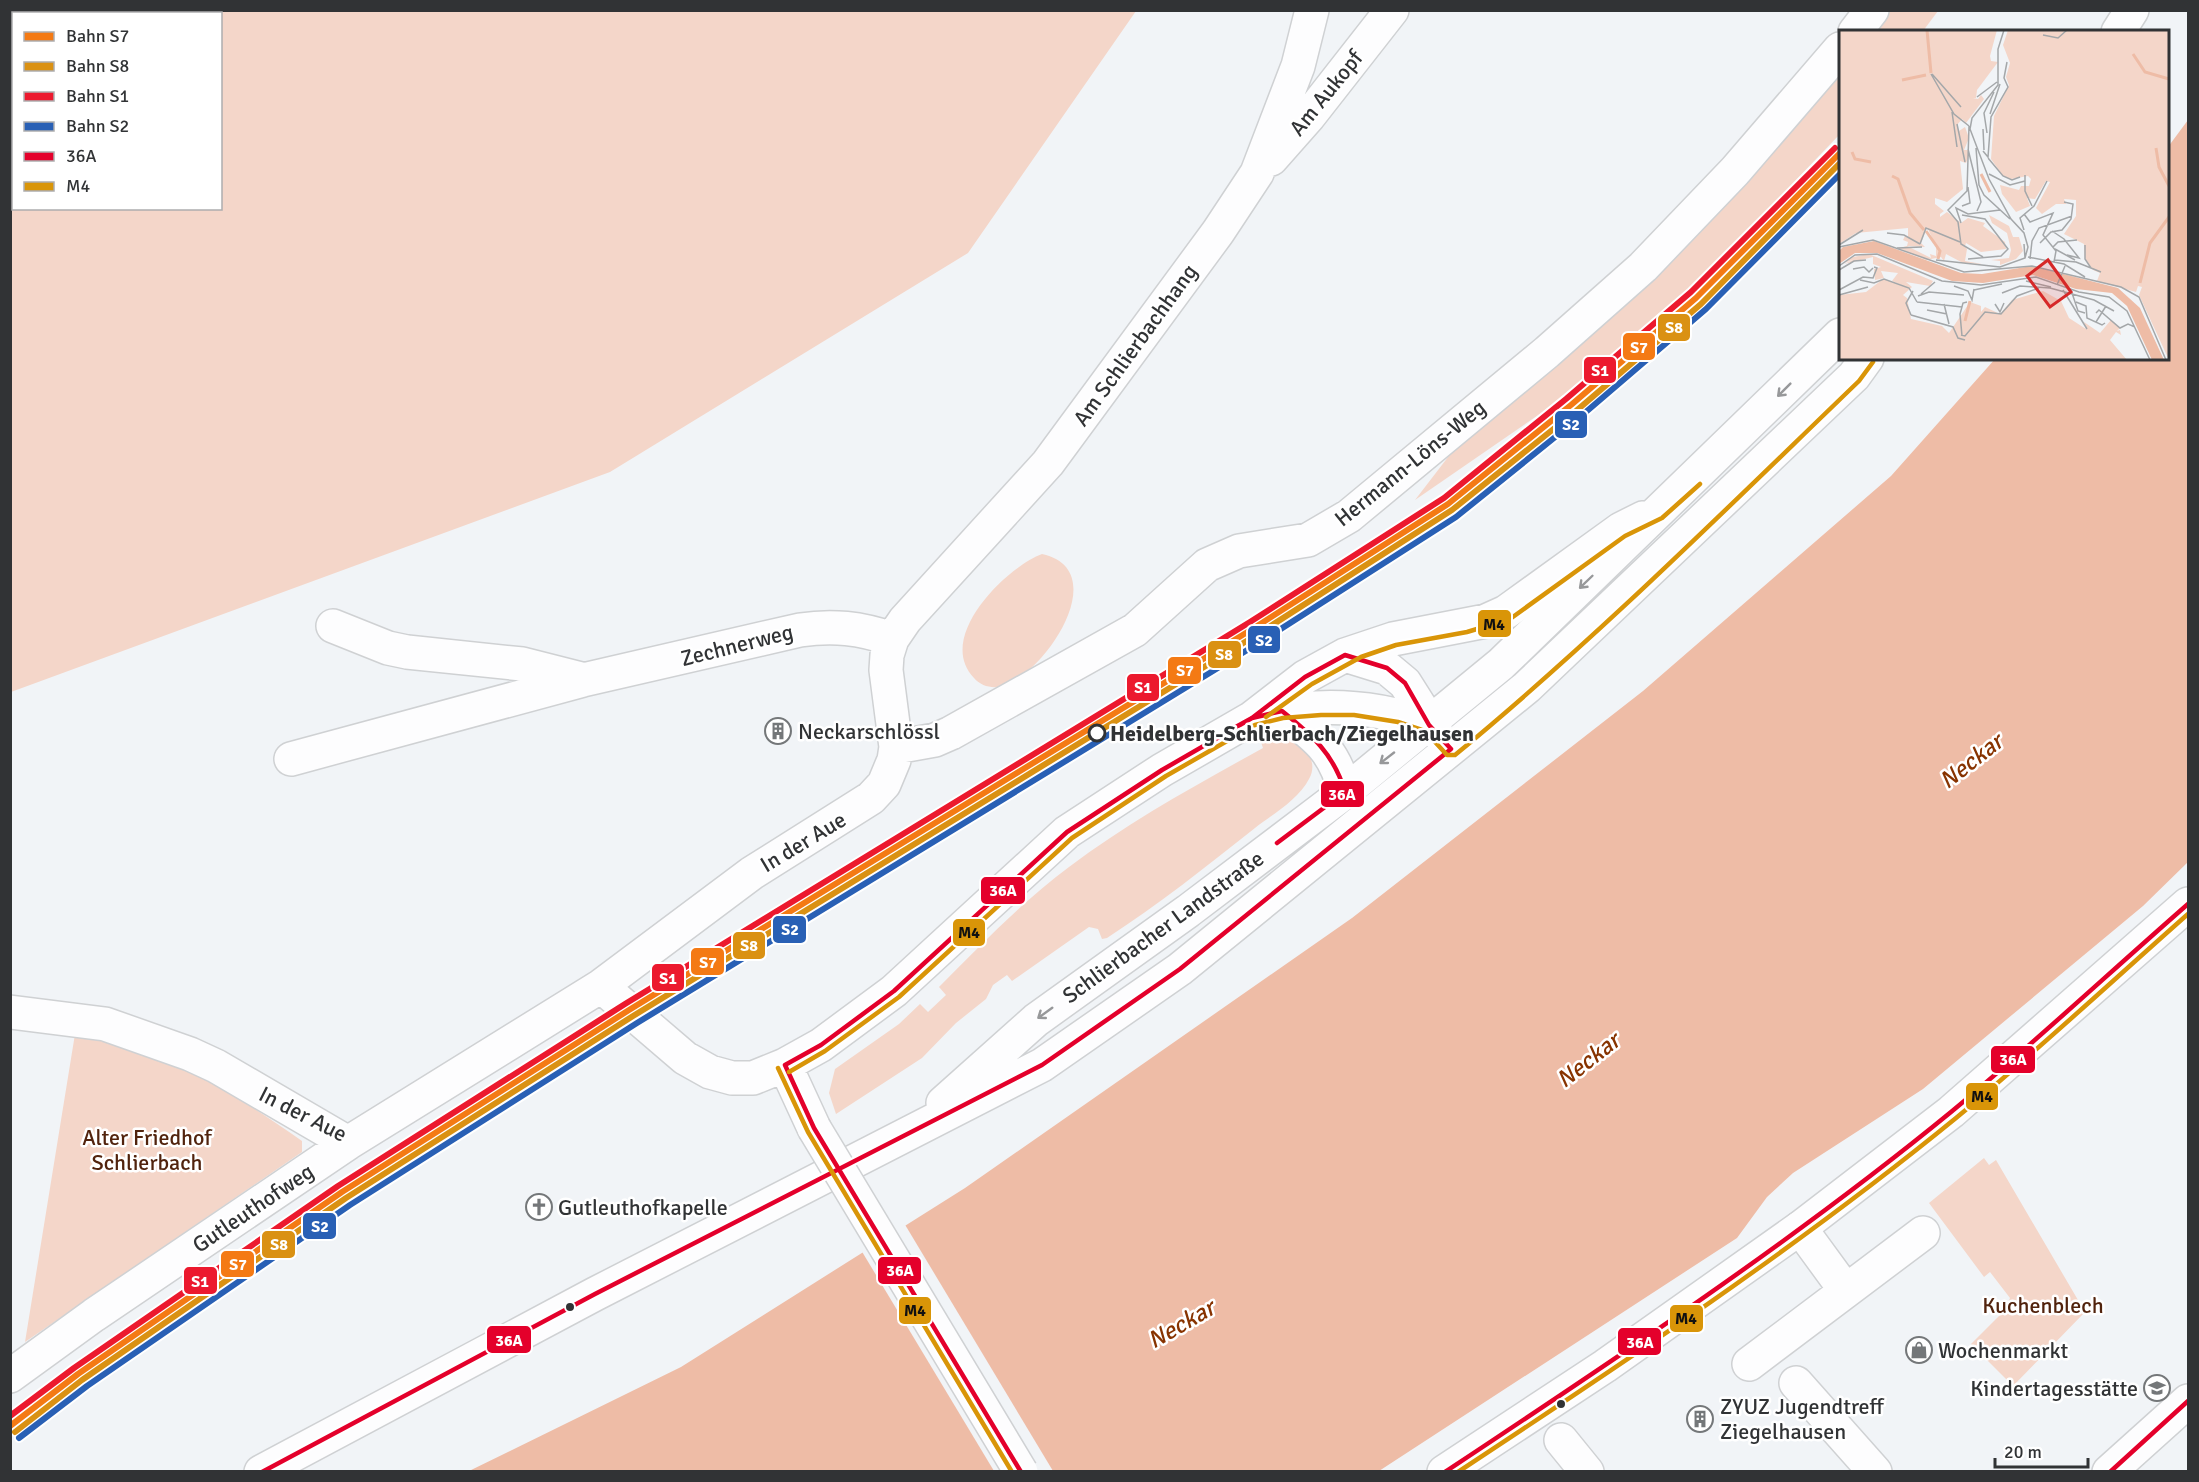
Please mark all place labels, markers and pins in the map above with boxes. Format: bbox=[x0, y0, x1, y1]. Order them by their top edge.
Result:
building icon: Neckarschlössl bbox=[763, 716, 793, 746]
place label: Neckarschlössl bbox=[798, 718, 940, 745]
place label: Heidelberg-Schlierbach/Ziegelhausen bbox=[1110, 720, 1474, 747]
marker: Heidelberg-Schlierbach/Ziegelhausen bbox=[1088, 724, 1106, 742]
church icon: Gutleuthofkapelle bbox=[524, 1192, 554, 1222]
place label: Gutleuthofkapelle bbox=[558, 1194, 728, 1221]
unlabelled marker bbox=[564, 1301, 576, 1313]
shop icon: Wochenmarkt bbox=[1904, 1335, 1934, 1365]
place label: Wochenmarkt bbox=[1938, 1337, 2068, 1364]
school or university icon: Kindertagesstätte bbox=[2142, 1373, 2172, 1403]
place label: Kindertagesstätte bbox=[1970, 1375, 2138, 1402]
place label: ZYUZ Jugendtreff Ziegelhausen bbox=[1720, 1393, 1885, 1445]
unlabelled marker bbox=[1555, 1398, 1567, 1410]
building icon: ZYUZ Jugendtreff Ziegelhausen bbox=[1685, 1404, 1715, 1434]

